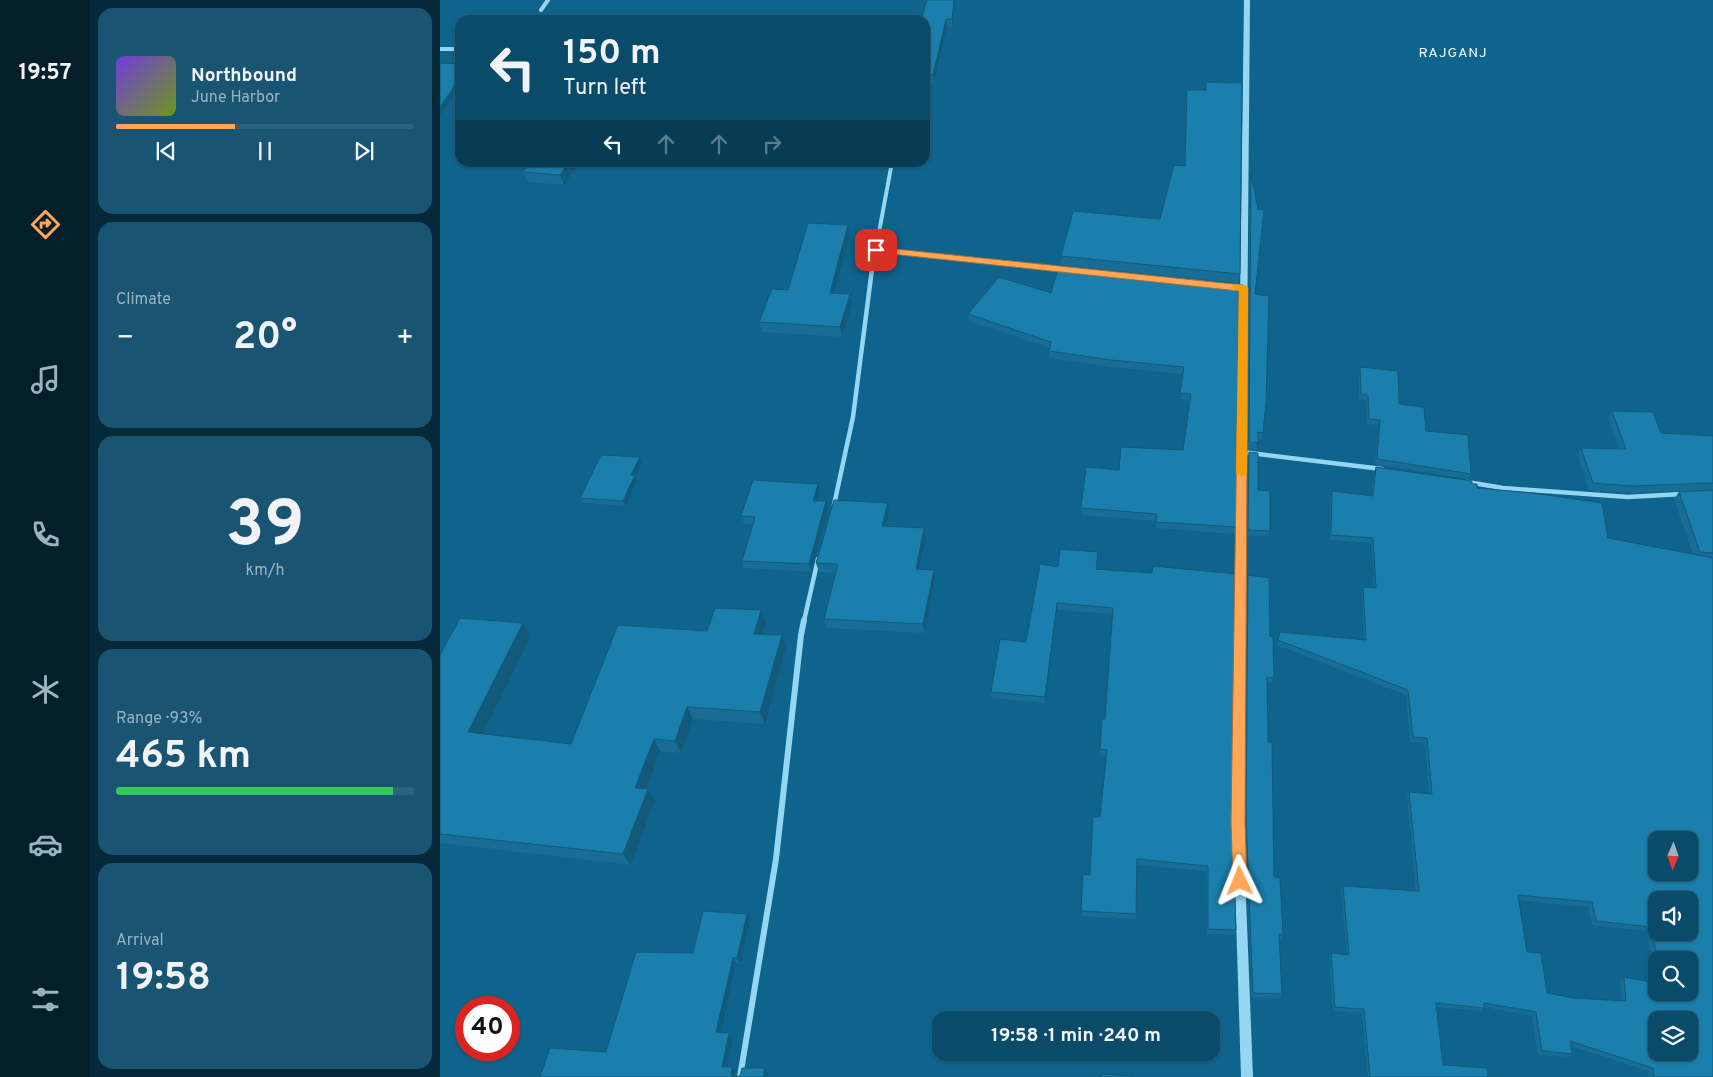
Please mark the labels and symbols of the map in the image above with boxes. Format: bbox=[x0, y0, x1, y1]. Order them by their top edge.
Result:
district label: RAJGANJ bbox=[1418, 45, 1488, 62]
pin bbox=[855, 229, 897, 271]
north arrow bbox=[1648, 831, 1698, 881]
position arrow bbox=[1213, 854, 1265, 906]
speed limit sign: 40 bbox=[455, 996, 520, 1061]

